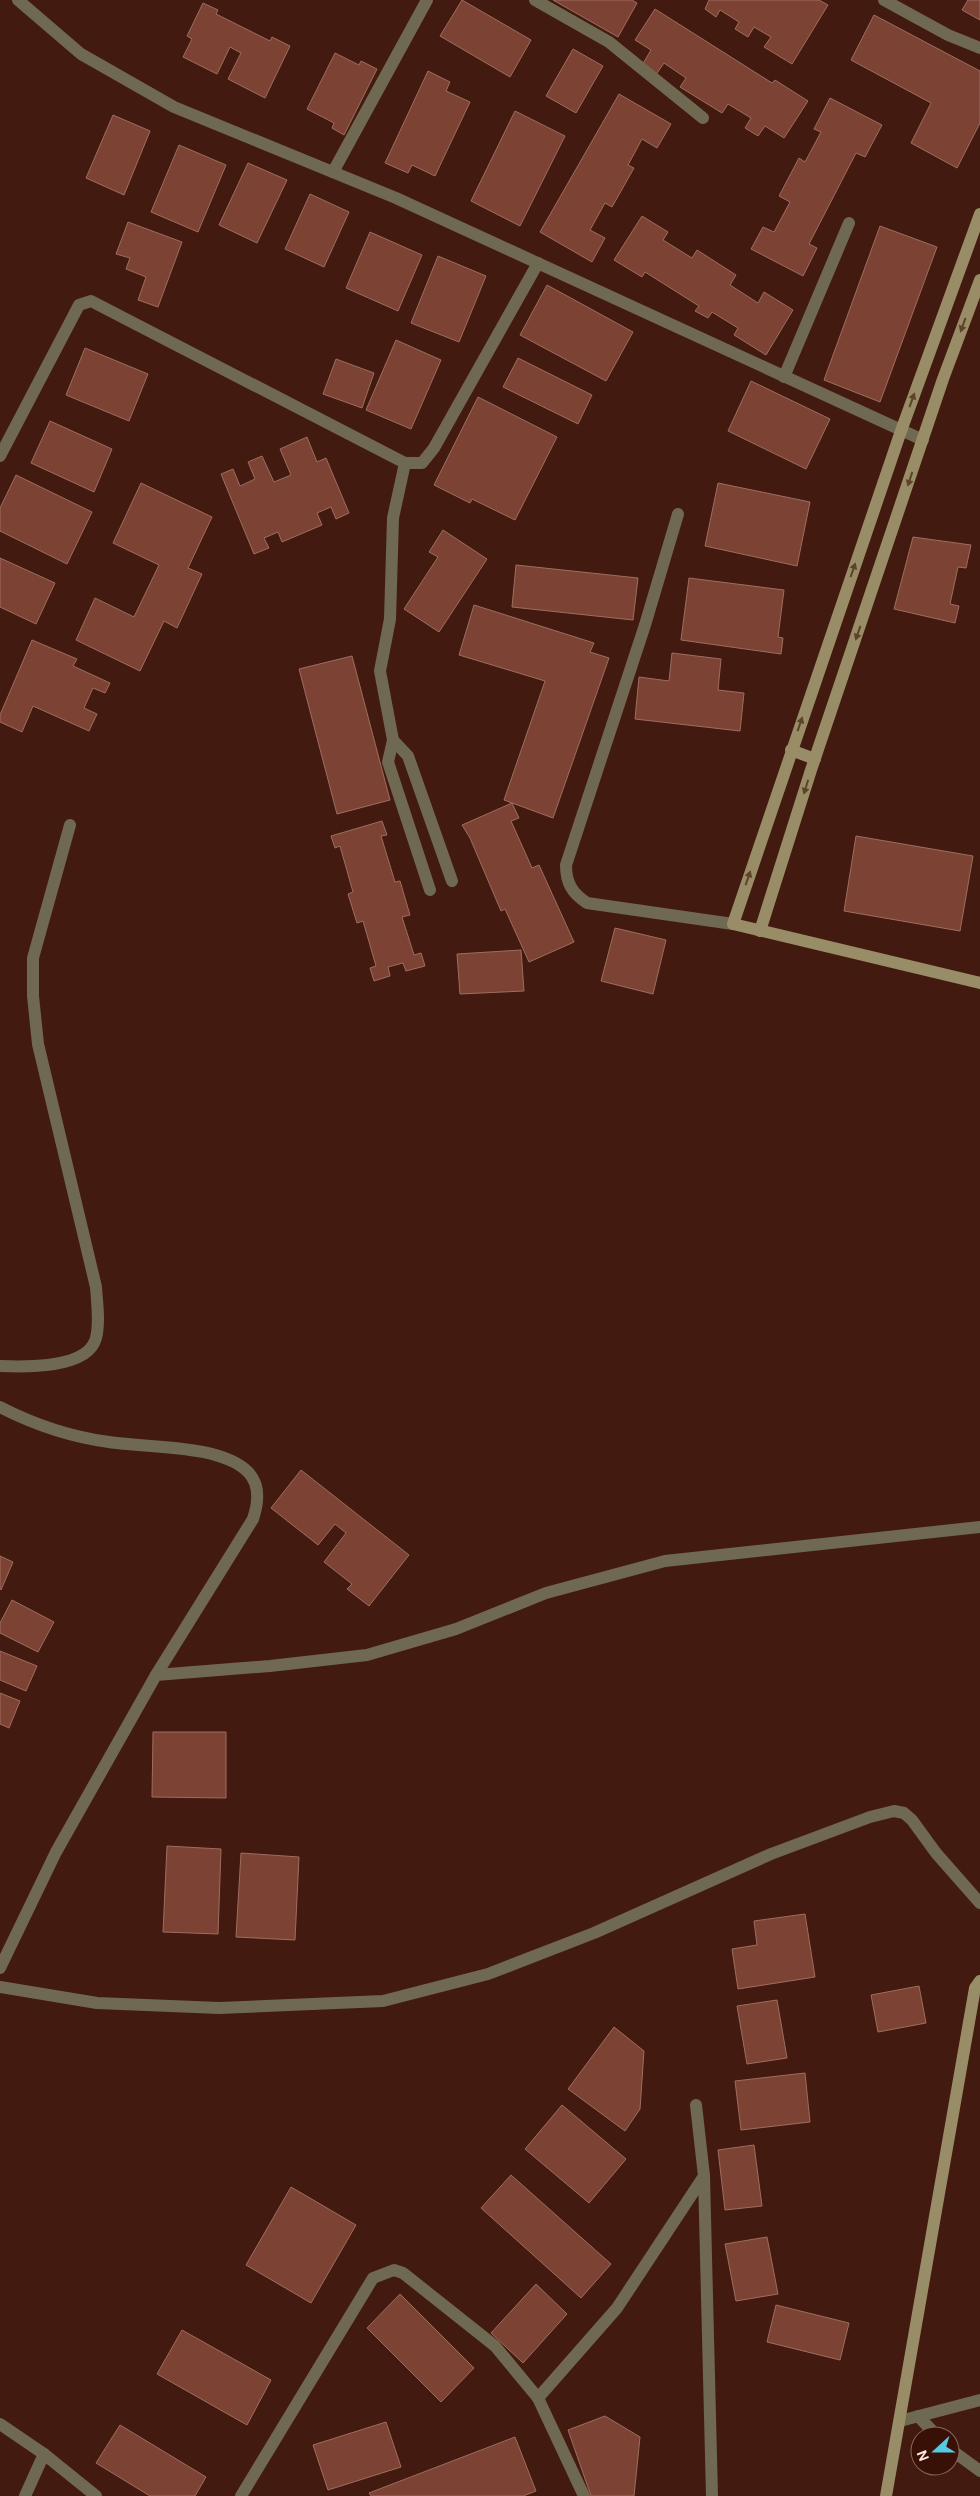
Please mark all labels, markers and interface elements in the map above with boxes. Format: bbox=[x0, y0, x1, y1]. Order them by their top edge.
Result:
one-way arrow bbox=[959, 318, 967, 333]
one-way arrow bbox=[908, 392, 916, 407]
one-way arrow bbox=[906, 472, 914, 487]
one-way arrow bbox=[850, 563, 857, 578]
one-way arrow bbox=[854, 626, 862, 641]
one-way arrow bbox=[797, 716, 805, 731]
one-way arrow bbox=[801, 779, 809, 794]
one-way arrow bbox=[744, 870, 752, 885]
north arrow bbox=[910, 2426, 960, 2476]
text: N bbox=[913, 2448, 933, 2464]

